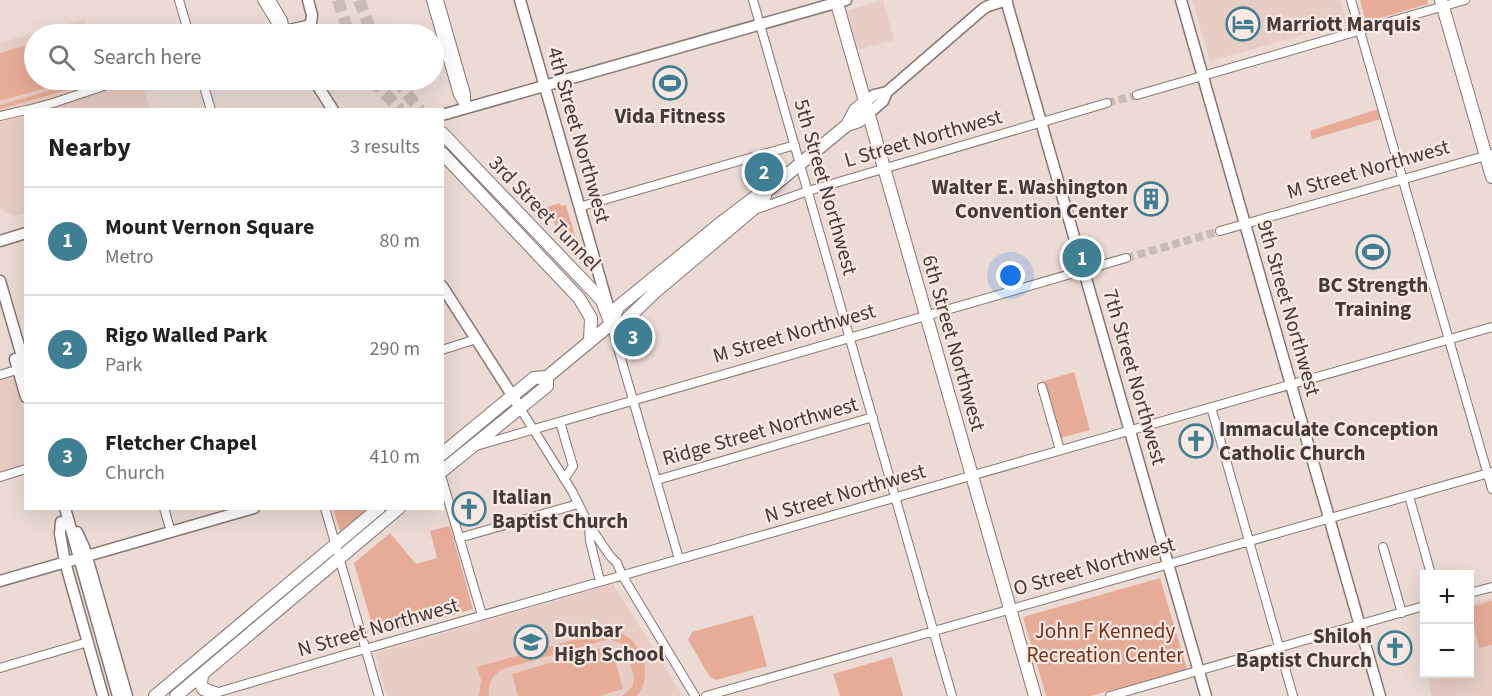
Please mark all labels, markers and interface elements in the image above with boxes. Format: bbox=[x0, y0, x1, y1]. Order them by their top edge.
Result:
hotel icon: Marriott Marquis bbox=[1225, 6, 1261, 42]
place label: Marriott Marquis bbox=[1266, 9, 1421, 39]
search box bbox=[24, 24, 444, 90]
icon: search bbox=[45, 41, 78, 74]
text: Search here bbox=[93, 41, 201, 73]
street label: 4th Street Northwest bbox=[540, 44, 618, 226]
sports icon: Vida Fitness bbox=[652, 65, 688, 101]
street label: 5th Street Northwest bbox=[787, 96, 865, 278]
place label: Vida Fitness bbox=[613, 101, 726, 131]
street label: L Street Northwest bbox=[841, 101, 1005, 175]
text: Nearby bbox=[48, 129, 131, 166]
street label: M Street Northwest bbox=[1283, 131, 1453, 207]
text: 3 results bbox=[350, 133, 420, 161]
street label: 3rd Street Tunnel bbox=[482, 148, 608, 278]
pin: 2 bbox=[744, 150, 783, 195]
place label: Walter E. Washington Convention Center bbox=[931, 172, 1129, 226]
building icon: Walter E. Washington Convention Center bbox=[1133, 181, 1169, 217]
text: Mount Vernon Square bbox=[105, 211, 315, 243]
street label: 9th Street Northwest bbox=[1250, 217, 1328, 399]
text: 1 bbox=[62, 227, 73, 255]
text: 80 m bbox=[380, 227, 420, 255]
sports icon: BC Strength Training bbox=[1355, 234, 1391, 270]
pin: 1 bbox=[1062, 236, 1102, 280]
text: Metro bbox=[105, 243, 154, 271]
street label: 6th Street Northwest bbox=[915, 252, 993, 434]
your location bbox=[996, 261, 1025, 290]
place label: BC Strength Training bbox=[1318, 270, 1428, 324]
street label: 7th Street Northwest bbox=[1096, 286, 1174, 468]
street label: M Street Northwest bbox=[709, 295, 879, 371]
pin: 3 bbox=[614, 314, 652, 360]
text: Rigo Walled Park bbox=[105, 319, 268, 351]
text: 2 bbox=[62, 335, 73, 363]
text: 290 m bbox=[370, 335, 420, 363]
text: Park bbox=[105, 351, 142, 379]
street label: Ridge Street Northwest bbox=[659, 389, 861, 473]
place label: Immaculate Conception Catholic Church bbox=[1219, 414, 1439, 468]
church icon: Immaculate Conception Catholic Church bbox=[1178, 423, 1214, 459]
text: Fletcher Chapel bbox=[105, 427, 257, 459]
text: 3 bbox=[62, 443, 73, 471]
text: 410 m bbox=[370, 443, 420, 471]
street label: N Street Northwest bbox=[761, 456, 929, 530]
text: Church bbox=[105, 459, 165, 487]
place label: Italian Baptist Church bbox=[492, 482, 628, 536]
church icon: Italian Baptist Church bbox=[451, 491, 487, 527]
street label: O Street Northwest bbox=[1010, 529, 1178, 603]
map controls bbox=[1420, 570, 1474, 678]
button: + bbox=[1420, 570, 1474, 624]
street label: N Street Northwest bbox=[294, 590, 462, 664]
place label: Dunbar High School bbox=[554, 615, 664, 669]
park label: John F Kennedy Recreation Center bbox=[1027, 616, 1184, 670]
place label: Shiloh Baptist Church bbox=[1236, 621, 1372, 675]
school or university icon: Dunbar High School bbox=[513, 624, 549, 660]
button: − bbox=[1420, 624, 1474, 678]
church icon: Shiloh Baptist Church bbox=[1377, 630, 1413, 666]

